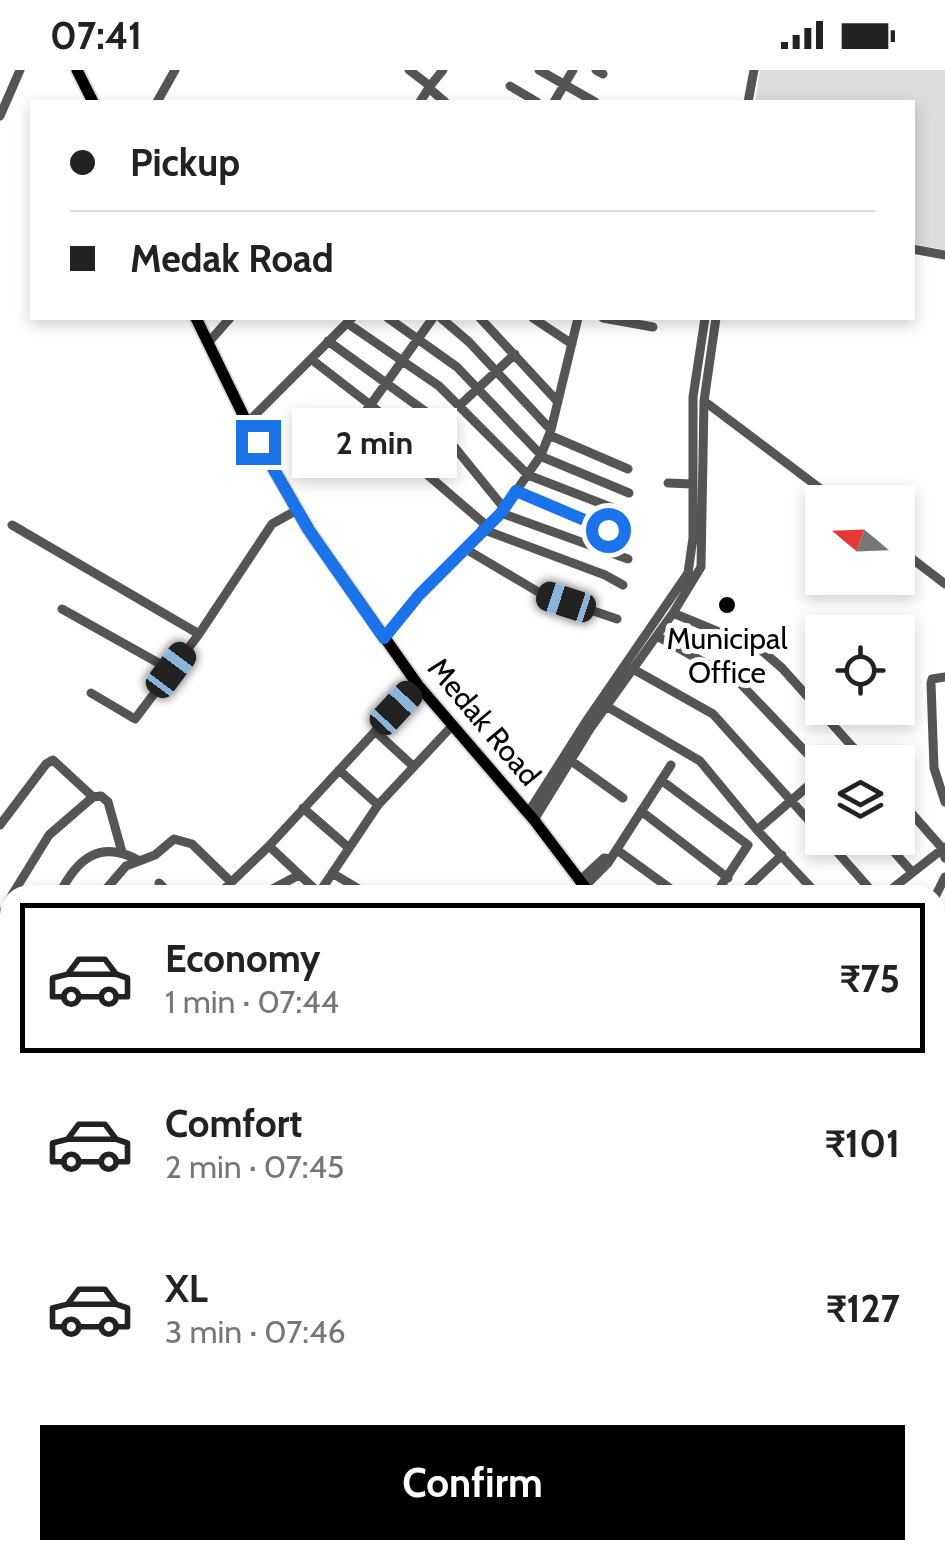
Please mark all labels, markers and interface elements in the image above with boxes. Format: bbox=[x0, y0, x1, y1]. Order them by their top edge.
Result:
text: 07:41 bbox=[50, 12, 142, 59]
text: Pickup bbox=[130, 139, 240, 186]
text: Medak Road bbox=[130, 235, 334, 282]
callout: 2 min bbox=[293, 407, 458, 477]
route end bbox=[236, 420, 281, 465]
text: 2 min bbox=[336, 423, 413, 462]
north arrow bbox=[805, 485, 915, 595]
map controls bbox=[805, 485, 915, 855]
route start bbox=[586, 508, 631, 553]
car bbox=[533, 578, 599, 626]
marker: Municipal Office bbox=[716, 594, 738, 616]
button: locate bbox=[805, 615, 915, 725]
place label: Municipal Office bbox=[666, 620, 788, 691]
car bbox=[141, 637, 201, 703]
street label: Medak Road bbox=[420, 650, 549, 793]
car bbox=[365, 676, 427, 740]
button: layers bbox=[805, 745, 915, 855]
icon: car bbox=[45, 933, 135, 1023]
text: Economy bbox=[165, 935, 320, 982]
text: ₹75 bbox=[840, 955, 900, 1002]
text: 1 min · 07:44 bbox=[165, 982, 339, 1021]
icon: car bbox=[45, 1098, 135, 1188]
text: Comfort bbox=[165, 1100, 302, 1147]
text: ₹101 bbox=[824, 1120, 900, 1167]
text: 2 min · 07:45 bbox=[165, 1147, 344, 1186]
icon: car bbox=[45, 1263, 135, 1353]
text: XL bbox=[165, 1265, 208, 1312]
text: ₹127 bbox=[826, 1285, 900, 1332]
text: 3 min · 07:46 bbox=[165, 1312, 346, 1351]
button: Confirm bbox=[40, 1425, 905, 1540]

